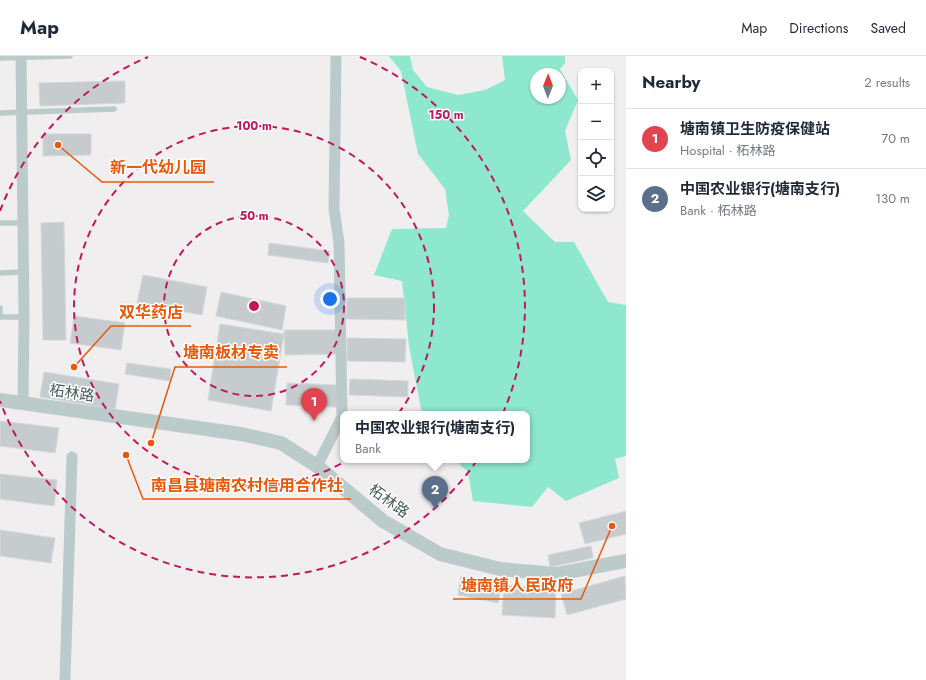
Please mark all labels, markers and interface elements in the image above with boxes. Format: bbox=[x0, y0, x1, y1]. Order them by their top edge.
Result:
text: Map bbox=[20, 14, 59, 41]
text: Map bbox=[741, 18, 767, 38]
text: Directions bbox=[789, 18, 849, 38]
text: Saved bbox=[871, 18, 906, 38]
north arrow bbox=[530, 68, 566, 104]
map controls bbox=[578, 68, 614, 212]
button: + bbox=[578, 68, 614, 104]
text: Nearby bbox=[642, 70, 700, 94]
text: 2 results bbox=[864, 73, 910, 92]
button: − bbox=[578, 104, 614, 140]
text: 150 m bbox=[428, 106, 464, 124]
text: 100 m bbox=[236, 117, 272, 135]
text: 塘南镇卫生防疫保健站 bbox=[680, 118, 830, 140]
text: 1 bbox=[652, 129, 658, 148]
text: 70 m bbox=[881, 129, 910, 148]
button: locate bbox=[578, 140, 614, 176]
text: Hospital · 柘林路 bbox=[680, 141, 776, 160]
callout: 新一代幼儿园 bbox=[102, 154, 214, 182]
text: 新一代幼儿园 bbox=[110, 156, 206, 179]
button: layers bbox=[578, 176, 614, 212]
text: 中国农业银行(塘南支行) bbox=[680, 178, 840, 200]
text: 2 bbox=[651, 189, 659, 208]
text: 130 m bbox=[875, 189, 910, 208]
text: Bank · 柘林路 bbox=[680, 201, 757, 220]
text: 50 m bbox=[239, 207, 269, 225]
your location bbox=[320, 289, 340, 309]
callout: 双华药店 bbox=[111, 298, 191, 326]
centre of rings bbox=[247, 299, 261, 313]
text: 双华药店 bbox=[119, 301, 183, 324]
callout: 塘南板材专卖 bbox=[175, 339, 287, 367]
text: 塘南板材专卖 bbox=[183, 341, 279, 364]
street label: 柘林路 bbox=[48, 379, 96, 407]
pin: 1 bbox=[301, 388, 327, 421]
popup bbox=[340, 411, 530, 463]
text: 中国农业银行(塘南支行) bbox=[355, 417, 515, 439]
text: Bank bbox=[355, 439, 381, 458]
callout: 南昌县瑭南农村信用合作社 bbox=[143, 471, 351, 499]
text: 南昌县瑭南农村信用合作社 bbox=[151, 474, 343, 497]
pin: 2 bbox=[422, 476, 448, 509]
street label: 柘林路 bbox=[364, 479, 414, 523]
callout: 塘南镇人民政府 bbox=[453, 571, 581, 599]
text: 塘南镇人民政府 bbox=[461, 574, 573, 597]

